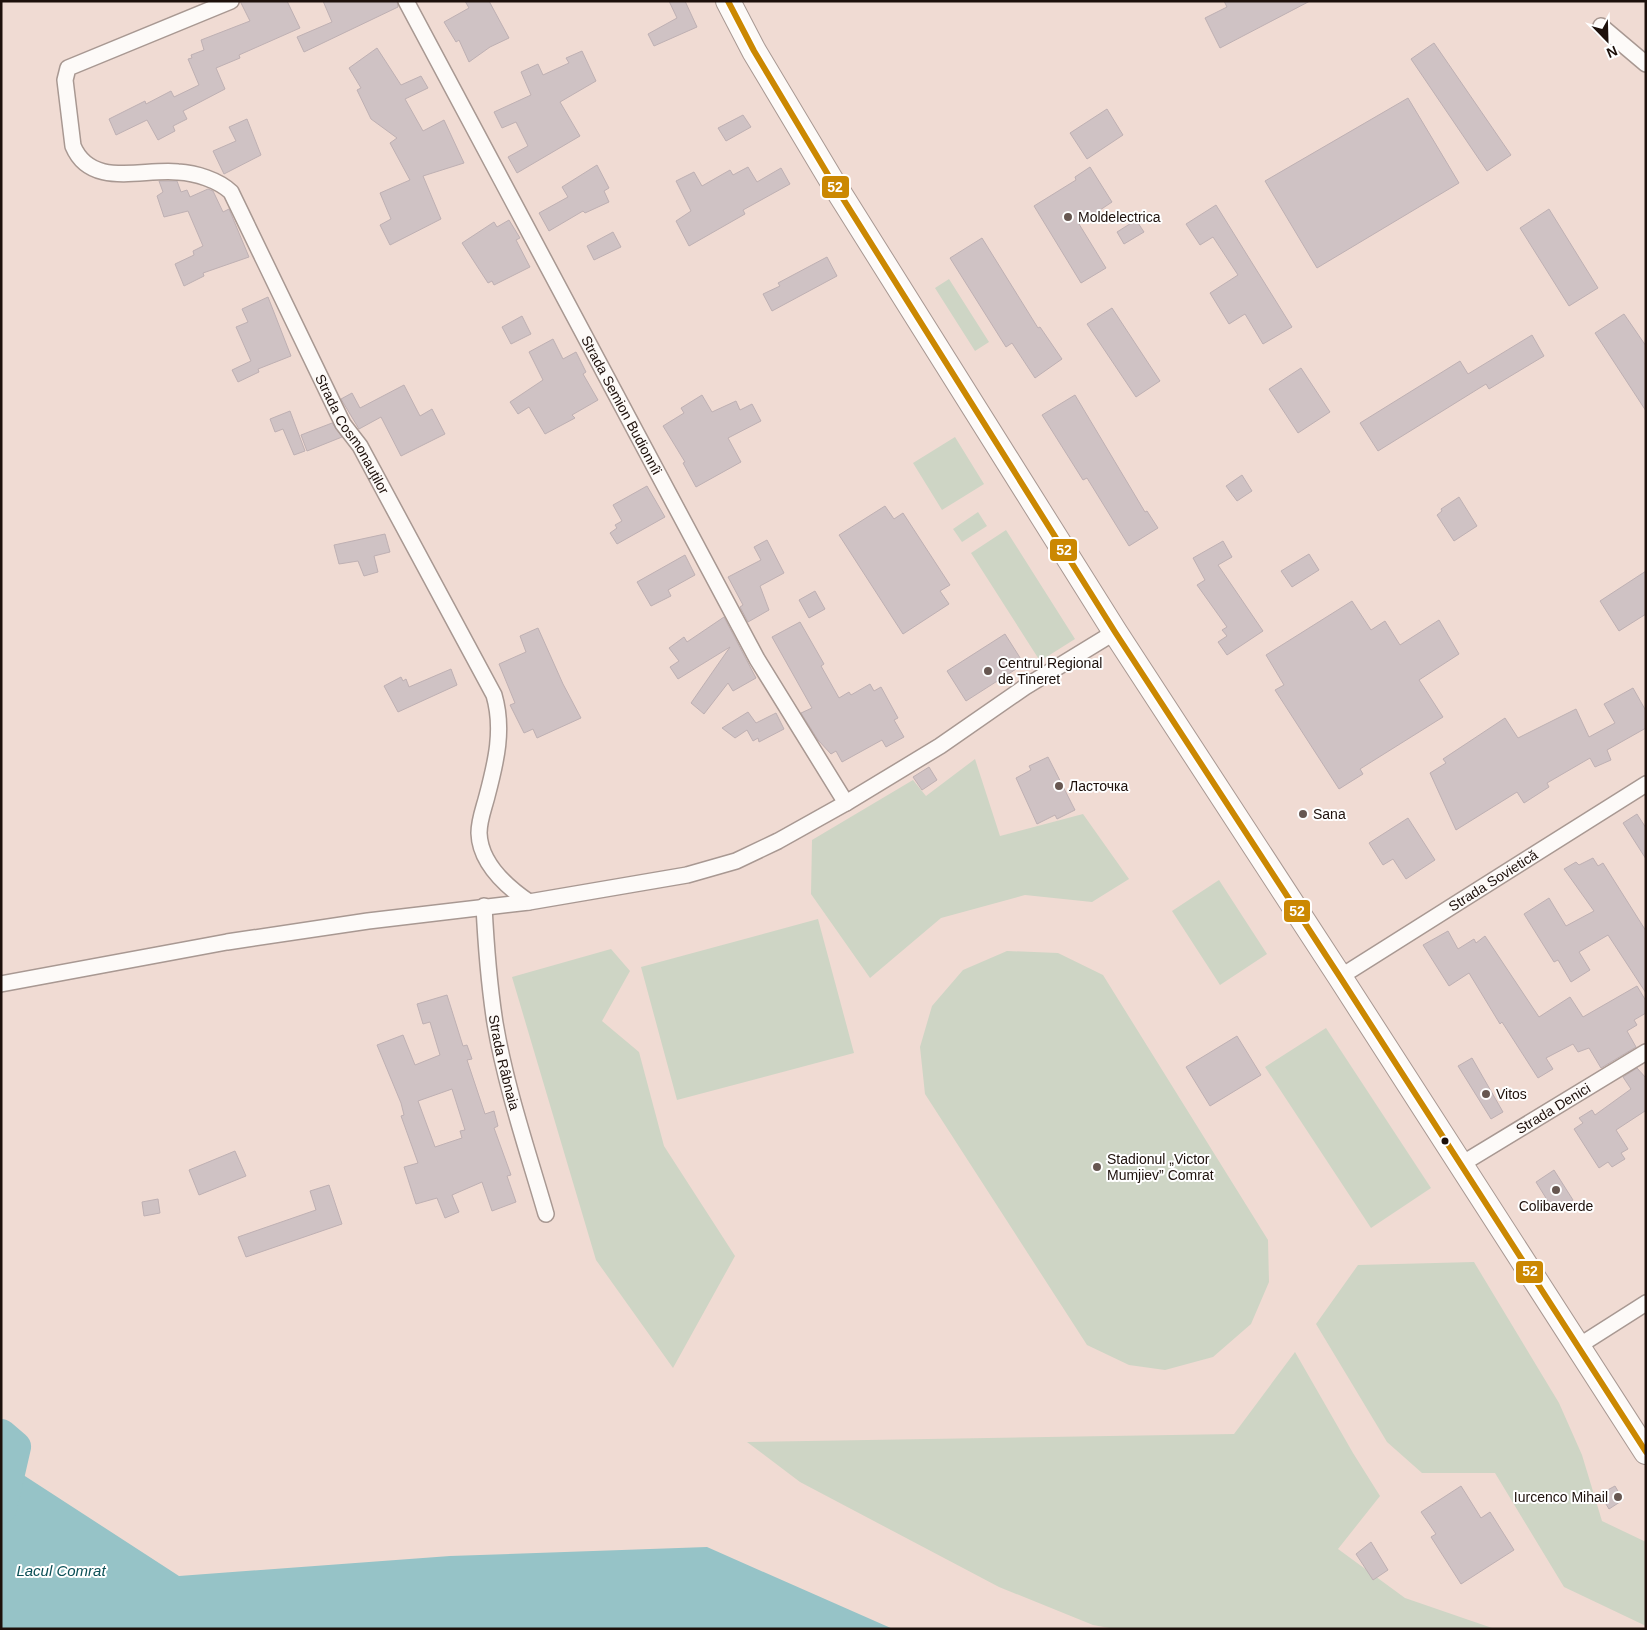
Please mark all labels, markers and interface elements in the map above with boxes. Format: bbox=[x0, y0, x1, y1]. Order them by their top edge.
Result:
north arrow bbox=[1582, 15, 1632, 65]
text: N bbox=[1604, 43, 1620, 61]
line badge: 52 bbox=[821, 175, 850, 199]
text: 52 bbox=[827, 179, 843, 195]
place label: Moldelectrica bbox=[1078, 209, 1161, 225]
marker: Moldelectrica bbox=[1062, 211, 1074, 223]
street label: Strada Semion Budionnîi bbox=[578, 333, 665, 477]
street label: Strada Cosmonauților bbox=[312, 372, 393, 497]
line badge: 52 bbox=[1049, 538, 1078, 562]
text: 52 bbox=[1056, 542, 1072, 558]
place label: Centrul Regional de Tineret bbox=[998, 655, 1102, 687]
marker: Centrul Regional de Tineret bbox=[982, 665, 994, 677]
place label: Ласточка bbox=[1069, 778, 1128, 794]
marker: Ласточка bbox=[1053, 780, 1065, 792]
place label: Sana bbox=[1313, 806, 1346, 822]
marker: Sana bbox=[1297, 808, 1309, 820]
street label: Strada Sovietică bbox=[1446, 846, 1541, 914]
line badge: 52 bbox=[1283, 899, 1311, 923]
text: 52 bbox=[1289, 903, 1305, 919]
street label: Strada Râbnaia bbox=[486, 1014, 523, 1112]
street label: Strada Denici bbox=[1513, 1080, 1593, 1137]
place label: Vitos bbox=[1496, 1086, 1527, 1102]
marker: Vitos bbox=[1480, 1088, 1492, 1100]
unlabelled marker bbox=[1440, 1136, 1450, 1146]
place label: Stadionul „Victor Mumjiev” Comrat bbox=[1107, 1151, 1214, 1183]
marker: Stadionul „Victor Mumjiev” Comrat bbox=[1091, 1161, 1103, 1173]
marker: Colibaverde bbox=[1550, 1184, 1562, 1196]
place label: Colibaverde bbox=[1519, 1198, 1594, 1214]
line badge: 52 bbox=[1515, 1260, 1544, 1284]
text: 52 bbox=[1522, 1263, 1538, 1279]
place label: Iurcenco Mihail bbox=[1514, 1489, 1608, 1505]
marker: Iurcenco Mihail bbox=[1612, 1491, 1624, 1503]
water label: Lacul Comrat bbox=[16, 1562, 106, 1579]

